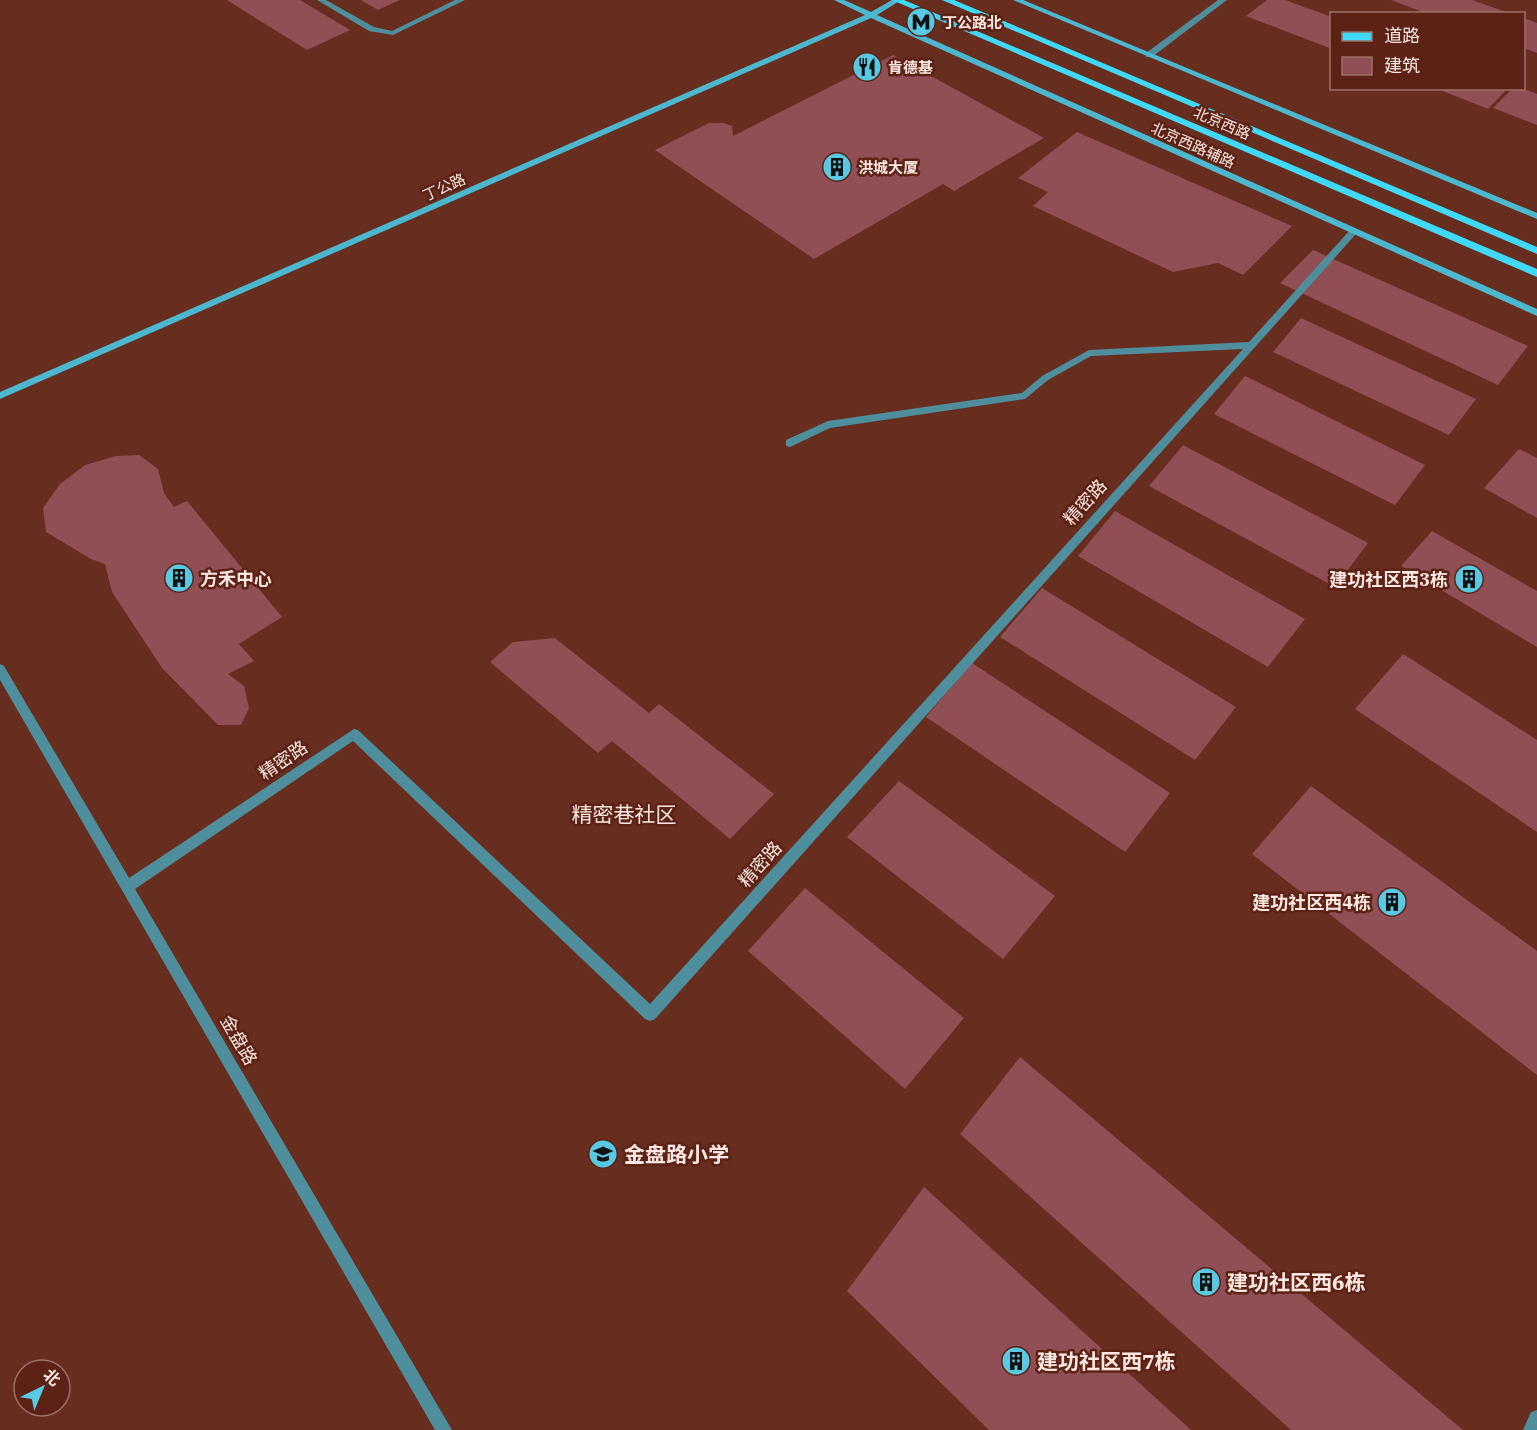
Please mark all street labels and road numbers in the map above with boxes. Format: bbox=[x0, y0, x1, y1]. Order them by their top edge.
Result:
street label: 北京西路 bbox=[1191, 103, 1253, 143]
street label: 北京西路辅路 bbox=[1148, 118, 1238, 172]
street label: 丁公路 bbox=[420, 169, 468, 205]
street label: 精密路 bbox=[1058, 474, 1112, 530]
street label: 精密路 bbox=[254, 735, 312, 785]
street label: 精密路 bbox=[733, 836, 787, 892]
street label: 金盘路 bbox=[216, 1011, 262, 1069]

